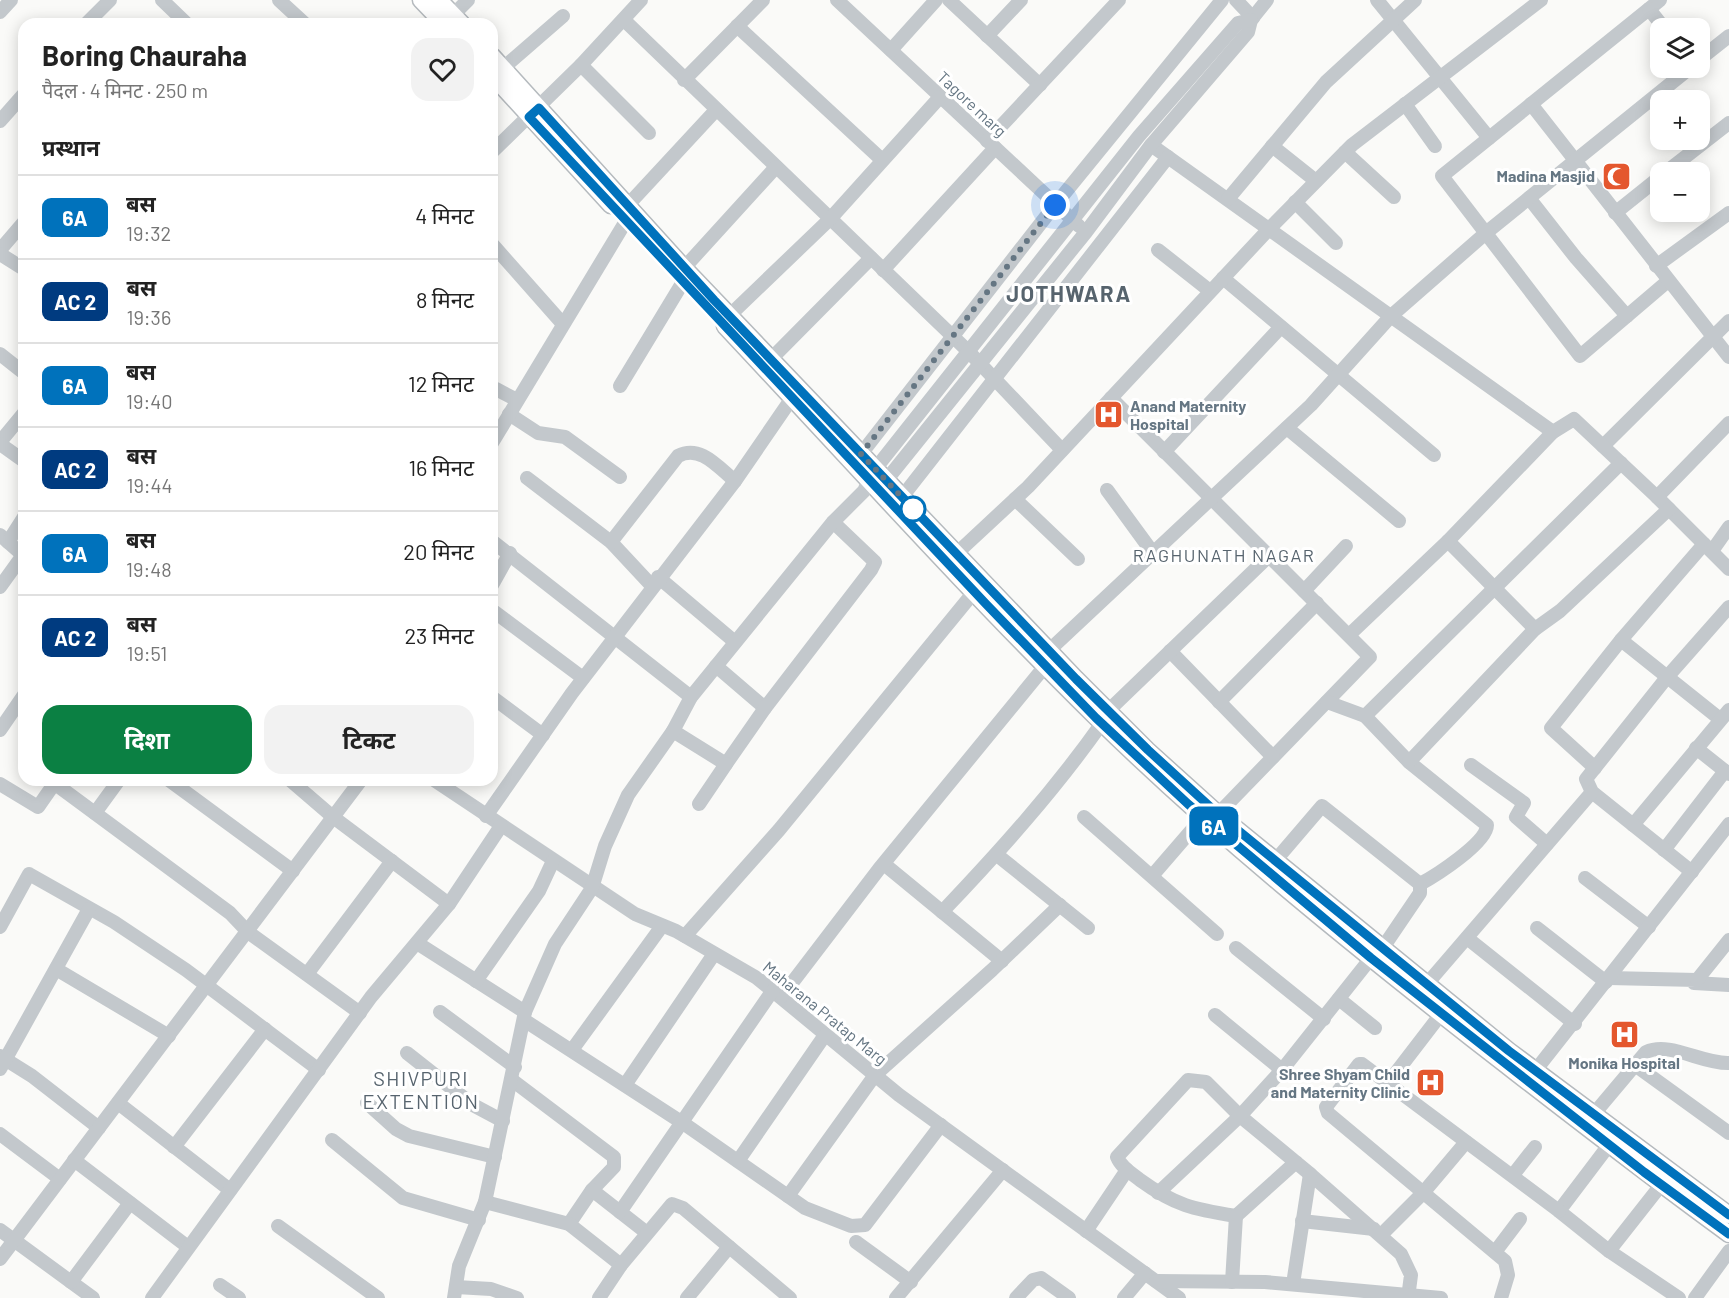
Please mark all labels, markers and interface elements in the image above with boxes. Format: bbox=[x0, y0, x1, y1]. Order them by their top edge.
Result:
map controls bbox=[1650, 18, 1710, 222]
button: layers bbox=[1650, 18, 1710, 78]
text: Boring Chauraha bbox=[42, 38, 247, 72]
button: heart bbox=[411, 38, 474, 101]
street label: Tagore marg bbox=[934, 67, 1011, 140]
text: पैदल · 4 मिनट · 250 m bbox=[42, 78, 208, 102]
button: + bbox=[1650, 90, 1710, 150]
text: प्रस्थान bbox=[42, 134, 100, 160]
mosque icon: Madina Masjid bbox=[1600, 160, 1632, 192]
button: − bbox=[1650, 162, 1710, 222]
place label: Madina Masjid bbox=[1496, 166, 1595, 185]
text: बस bbox=[126, 190, 156, 216]
your location bbox=[1040, 190, 1070, 220]
text: 4 मिनट bbox=[415, 202, 474, 228]
text: 6A bbox=[62, 205, 88, 230]
text: 19:32 bbox=[126, 221, 171, 245]
text: बस bbox=[126, 274, 156, 300]
district label: JOTHWARA bbox=[1006, 280, 1132, 306]
text: 8 मिनट bbox=[416, 286, 474, 312]
text: AC 2 bbox=[54, 289, 96, 314]
text: 19:36 bbox=[126, 305, 171, 329]
text: बस bbox=[126, 358, 156, 384]
text: 12 मिनट bbox=[408, 370, 474, 396]
text: 6A bbox=[62, 373, 88, 398]
text: 19:40 bbox=[126, 389, 173, 413]
place label: Anand Maternity Hospital bbox=[1130, 396, 1246, 433]
hospital icon: Anand Maternity Hospital bbox=[1093, 399, 1125, 431]
text: बस bbox=[126, 442, 156, 468]
text: 16 मिनट bbox=[408, 454, 474, 480]
text: AC 2 bbox=[54, 457, 96, 482]
text: 19:44 bbox=[126, 473, 173, 497]
unlabelled marker bbox=[900, 496, 926, 522]
text: बस bbox=[126, 526, 156, 552]
text: 20 मिनट bbox=[403, 538, 474, 564]
text: 6A bbox=[62, 541, 88, 566]
district label: RAGHUNATH NAGAR bbox=[1133, 544, 1315, 566]
text: 19:48 bbox=[126, 557, 172, 581]
text: बस bbox=[126, 610, 156, 636]
text: 23 मिनट bbox=[404, 622, 474, 648]
text: AC 2 bbox=[54, 625, 96, 650]
text: 19:51 bbox=[126, 641, 167, 665]
button: दिशा bbox=[42, 705, 252, 774]
button: टिकट bbox=[264, 705, 474, 774]
line badge: 6A bbox=[1187, 806, 1241, 846]
text: 6A bbox=[1201, 814, 1227, 839]
street label: Maharana Pratap Marg bbox=[760, 957, 891, 1068]
hospital icon: Monika Hospital bbox=[1608, 1019, 1640, 1051]
place label: Monika Hospital bbox=[1568, 1053, 1680, 1072]
place label: Shree Shyam Child and Maternity Clinic bbox=[1271, 1064, 1410, 1101]
district label: SHIVPURI EXTENTION bbox=[363, 1066, 479, 1113]
hospital icon: Shree Shyam Child and Maternity Clinic bbox=[1415, 1067, 1447, 1099]

